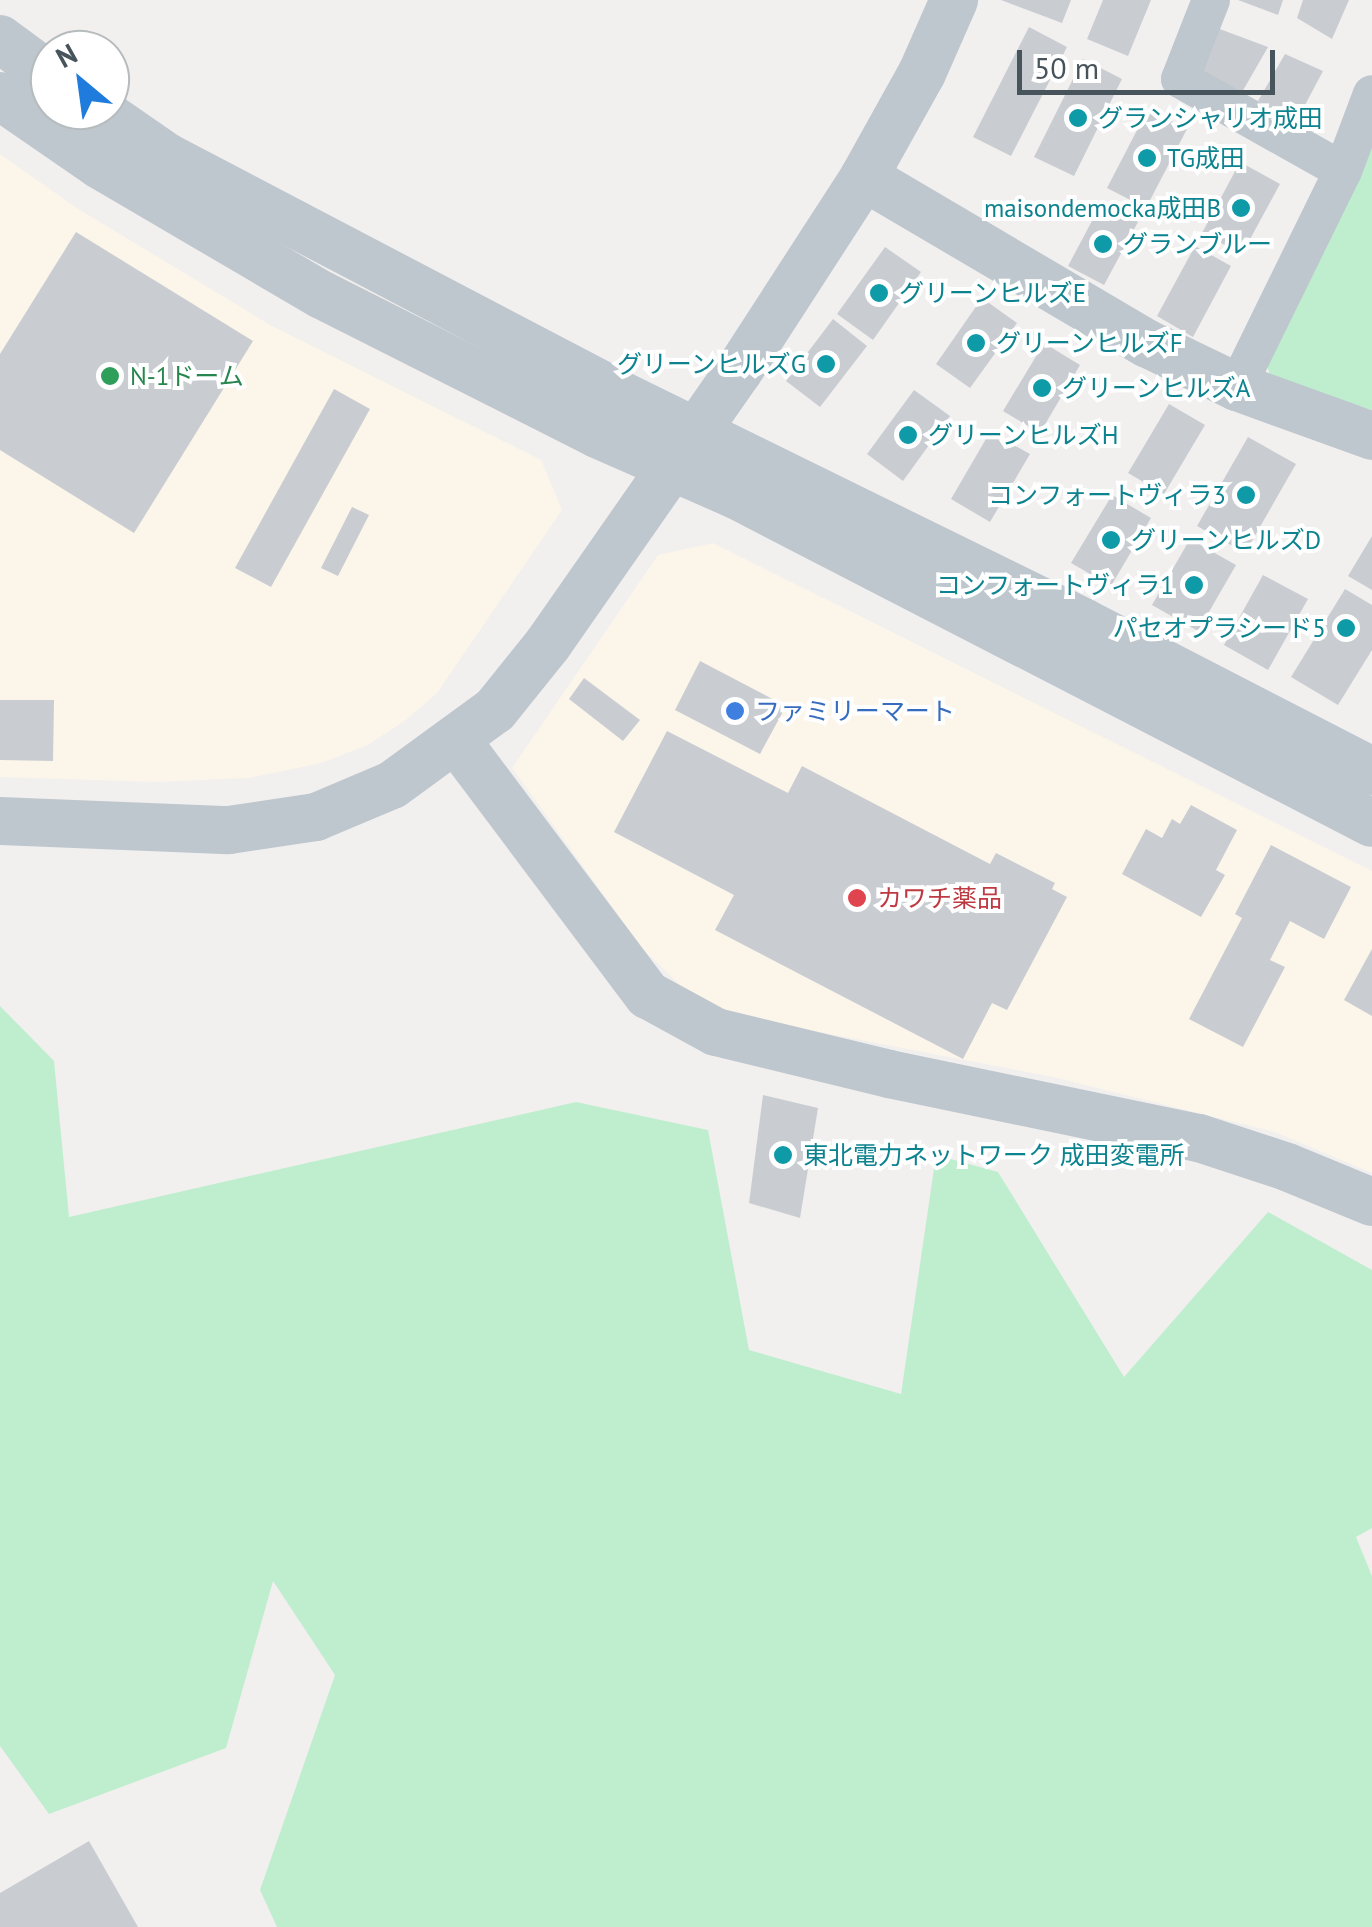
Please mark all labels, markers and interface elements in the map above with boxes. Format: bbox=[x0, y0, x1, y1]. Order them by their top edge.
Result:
north arrow bbox=[30, 30, 130, 130]
scale bar bbox=[1022, 30, 1280, 92]
text: N bbox=[49, 34, 83, 76]
text: 50 m bbox=[1034, 48, 1099, 87]
place label: グランシャリオ成田 bbox=[1098, 103, 1323, 133]
marker: グランシャリオ成田 bbox=[1067, 107, 1089, 129]
place label: TG成田 bbox=[1167, 143, 1245, 173]
marker: TG成田 bbox=[1136, 147, 1158, 169]
place label: maisondemocka成田B bbox=[984, 193, 1221, 223]
marker: maisondemocka成田B bbox=[1230, 197, 1252, 219]
place label: グランブルー bbox=[1123, 229, 1273, 259]
marker: グランブルー bbox=[1092, 233, 1114, 255]
place label: グリーンヒルズE bbox=[899, 278, 1087, 308]
marker: グリーンヒルズE bbox=[868, 282, 890, 304]
place label: グリーンヒルズF bbox=[996, 328, 1184, 358]
marker: グリーンヒルズF bbox=[965, 332, 987, 354]
place label: グリーンヒルズG bbox=[616, 349, 806, 379]
marker: グリーンヒルズG bbox=[815, 353, 837, 375]
place label: N-1ドーム bbox=[130, 361, 244, 391]
marker: N-1ドーム bbox=[99, 365, 121, 387]
place label: グリーンヒルズA bbox=[1062, 373, 1252, 403]
marker: グリーンヒルズA bbox=[1031, 377, 1053, 399]
place label: グリーンヒルズH bbox=[928, 420, 1120, 450]
marker: グリーンヒルズH bbox=[897, 424, 919, 446]
place label: コンフォートヴィラ3 bbox=[987, 480, 1226, 510]
marker: コンフォートヴィラ3 bbox=[1235, 484, 1257, 506]
place label: グリーンヒルズD bbox=[1131, 525, 1322, 555]
marker: グリーンヒルズD bbox=[1100, 529, 1122, 551]
place label: コンフォートヴィラ1 bbox=[935, 570, 1174, 600]
marker: コンフォートヴィラ1 bbox=[1183, 574, 1205, 596]
place label: パセオプラシード5 bbox=[1112, 613, 1326, 643]
marker: パセオプラシード5 bbox=[1335, 617, 1357, 639]
place label: ファミリーマート bbox=[755, 696, 955, 726]
marker: ファミリーマート bbox=[724, 700, 746, 722]
place label: カワチ薬品 bbox=[877, 883, 1002, 913]
marker: カワチ薬品 bbox=[846, 887, 868, 909]
place label: 東北電力ネットワーク 成田変電所 bbox=[803, 1140, 1185, 1170]
marker: 東北電力ネットワーク 成田変電所 bbox=[772, 1144, 794, 1166]

